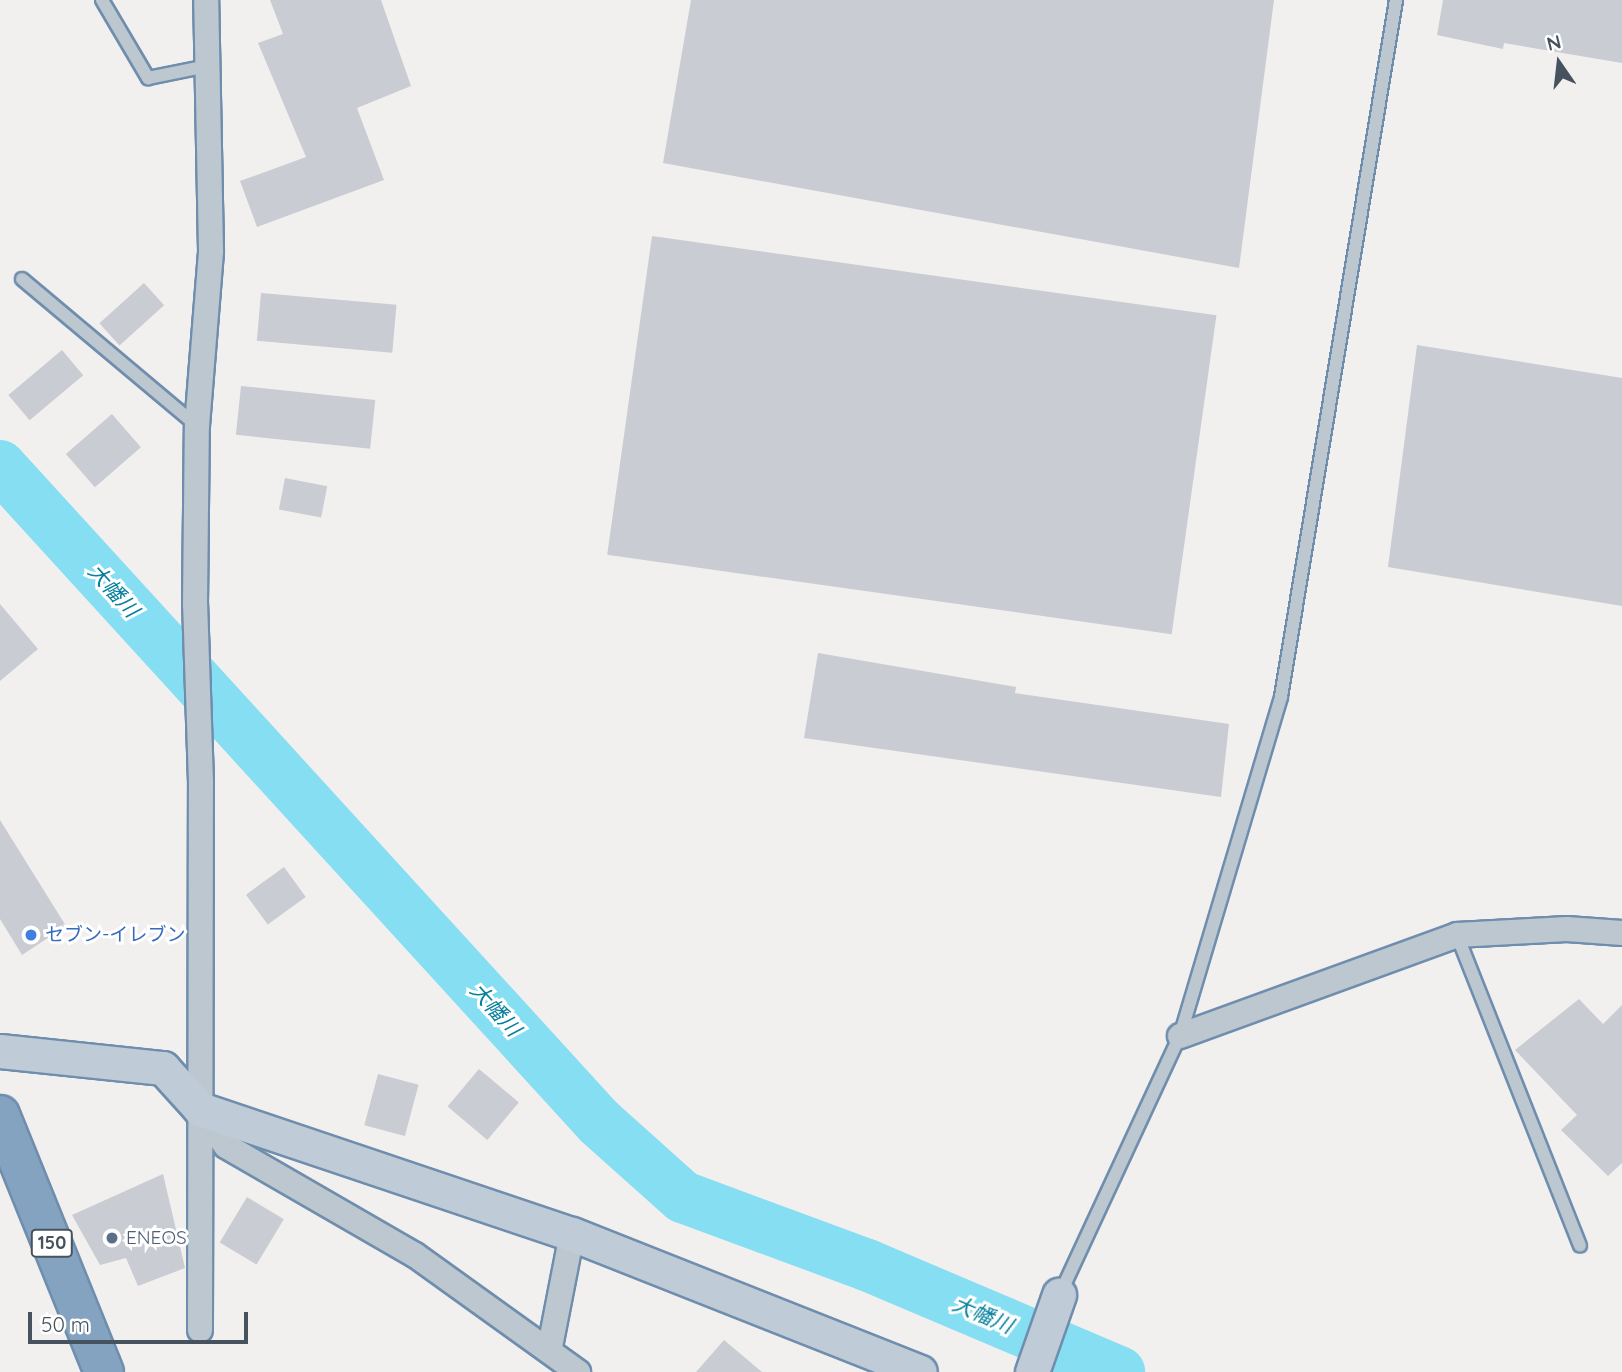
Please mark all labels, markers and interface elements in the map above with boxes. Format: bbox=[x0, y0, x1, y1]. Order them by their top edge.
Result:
north arrow bbox=[1524, 28, 1594, 98]
text: N bbox=[1544, 29, 1564, 56]
water label: 大幡川 bbox=[84, 558, 144, 622]
place label: セブン-イレブン bbox=[45, 924, 185, 946]
marker: セブン-イレブン bbox=[23, 927, 39, 943]
water label: 大幡川 bbox=[466, 977, 526, 1041]
place label: ENEOS bbox=[126, 1227, 187, 1249]
road number: 150 bbox=[29, 1228, 75, 1258]
marker: ENEOS bbox=[104, 1230, 120, 1246]
water label: 大幡川 bbox=[949, 1290, 1017, 1338]
scale bar bbox=[32, 1298, 252, 1342]
text: 50 m bbox=[41, 1311, 90, 1337]

